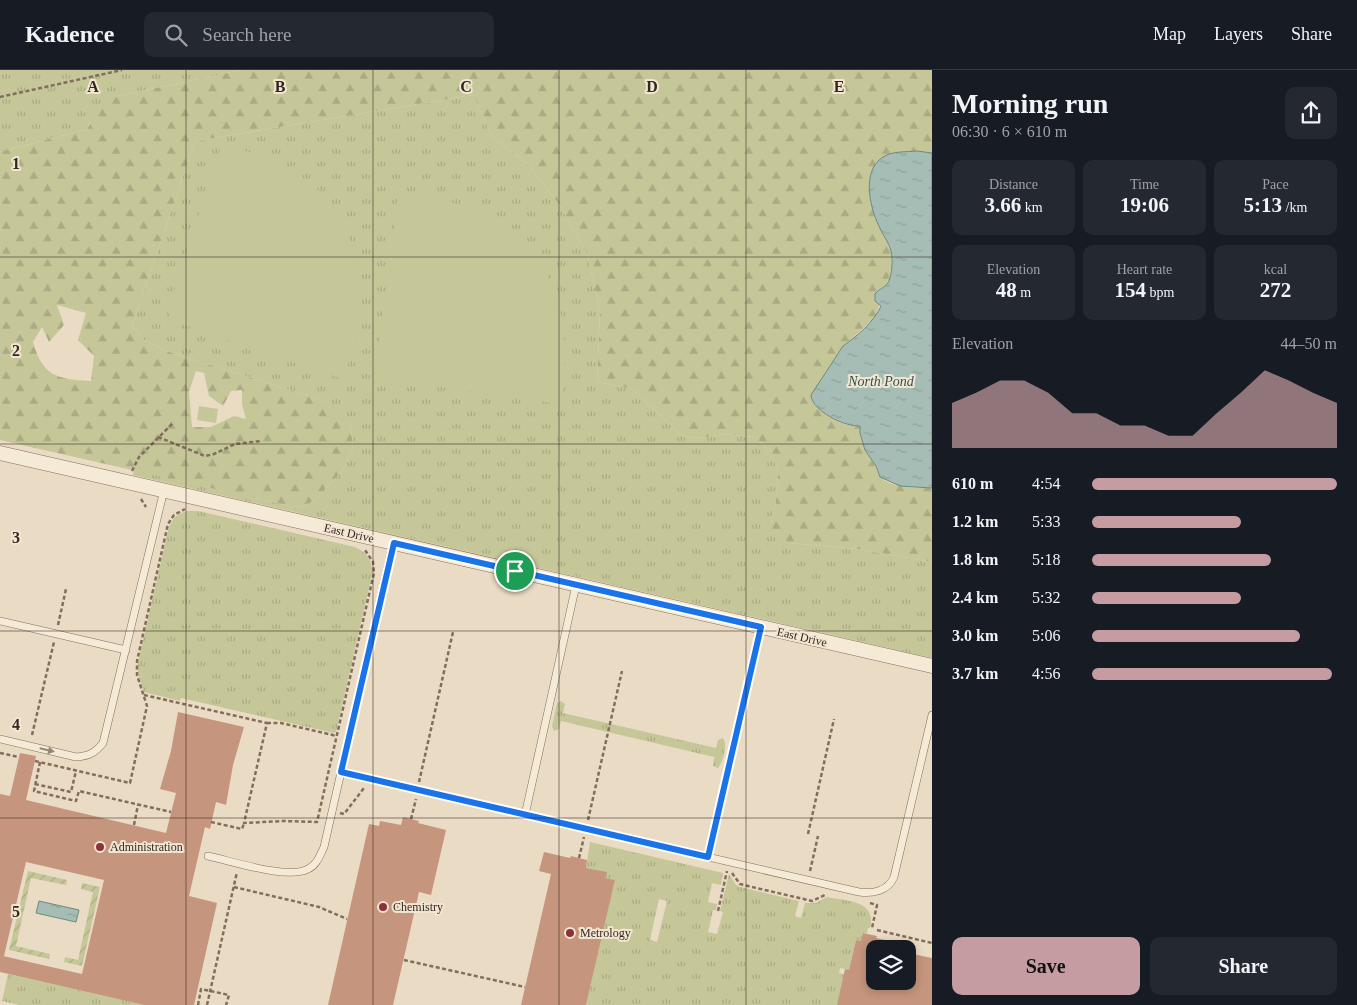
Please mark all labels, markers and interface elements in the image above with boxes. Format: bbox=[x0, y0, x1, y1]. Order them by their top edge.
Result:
search box bbox=[144, 12, 494, 57]
text: Kadence bbox=[25, 21, 114, 47]
icon: search bbox=[162, 21, 190, 49]
text: Search here bbox=[202, 24, 291, 45]
text: Map bbox=[1153, 24, 1186, 44]
text: Layers bbox=[1214, 24, 1263, 44]
text: Share bbox=[1291, 24, 1332, 44]
text: A bbox=[87, 78, 99, 95]
text: B bbox=[275, 78, 286, 95]
text: C bbox=[460, 78, 472, 95]
text: D bbox=[646, 78, 658, 95]
text: E bbox=[834, 78, 844, 95]
button: share bbox=[1285, 87, 1337, 139]
text: Morning run bbox=[952, 88, 1108, 119]
text: 06:30 · 6 × 610 m bbox=[952, 123, 1067, 140]
text: 1 bbox=[12, 155, 20, 172]
text: Distance bbox=[989, 177, 1038, 192]
text: Time bbox=[1130, 177, 1159, 192]
text: Pace bbox=[1262, 177, 1289, 192]
text: 3.66 bbox=[984, 193, 1021, 217]
text: 19:06 bbox=[1120, 193, 1169, 217]
text: 5:13 bbox=[1244, 193, 1282, 217]
text: km bbox=[1021, 200, 1043, 215]
text: /km bbox=[1282, 200, 1307, 215]
text: Elevation bbox=[987, 262, 1040, 277]
text: Heart rate bbox=[1117, 262, 1172, 277]
text: kcal bbox=[1264, 262, 1287, 277]
text: 48 bbox=[996, 278, 1017, 302]
text: 154 bbox=[1115, 278, 1146, 302]
text: 272 bbox=[1260, 278, 1291, 302]
text: m bbox=[1017, 285, 1031, 300]
text: bpm bbox=[1146, 285, 1174, 300]
text: Elevation bbox=[952, 335, 1013, 352]
text: 44–50 m bbox=[1281, 335, 1337, 352]
text: 2 bbox=[12, 342, 20, 359]
water label: North Pond bbox=[847, 374, 915, 389]
text: 610 m bbox=[952, 475, 993, 492]
text: 4:54 bbox=[1032, 475, 1060, 492]
text: 1.2 km bbox=[952, 513, 998, 530]
text: 5:33 bbox=[1032, 513, 1060, 530]
street label: East Drive bbox=[323, 520, 375, 546]
text: 3 bbox=[12, 529, 20, 546]
pin bbox=[494, 550, 536, 592]
text: 1.8 km bbox=[952, 551, 998, 568]
text: 5:18 bbox=[1032, 551, 1060, 568]
icon: arrive bbox=[501, 557, 529, 585]
text: 2.4 km bbox=[952, 589, 998, 606]
text: 5:32 bbox=[1032, 589, 1060, 606]
street label: East Drive bbox=[776, 624, 828, 650]
text: 3.0 km bbox=[952, 627, 998, 644]
text: 5:06 bbox=[1032, 627, 1060, 644]
text: 3.7 km bbox=[952, 665, 998, 682]
text: 4:56 bbox=[1032, 665, 1060, 682]
text: 4 bbox=[12, 716, 20, 733]
one-way arrow bbox=[40, 746, 55, 754]
place label: Administration bbox=[110, 840, 183, 854]
marker: Administration bbox=[94, 841, 106, 853]
place label: Chemistry bbox=[393, 900, 443, 914]
marker: Chemistry bbox=[377, 901, 389, 913]
text: 5 bbox=[12, 903, 20, 920]
place label: Metrology bbox=[580, 926, 631, 940]
marker: Metrology bbox=[564, 927, 576, 939]
button: Save bbox=[952, 937, 1140, 995]
button: Share bbox=[1150, 937, 1337, 995]
map controls bbox=[866, 940, 916, 990]
button: layers bbox=[866, 940, 916, 990]

